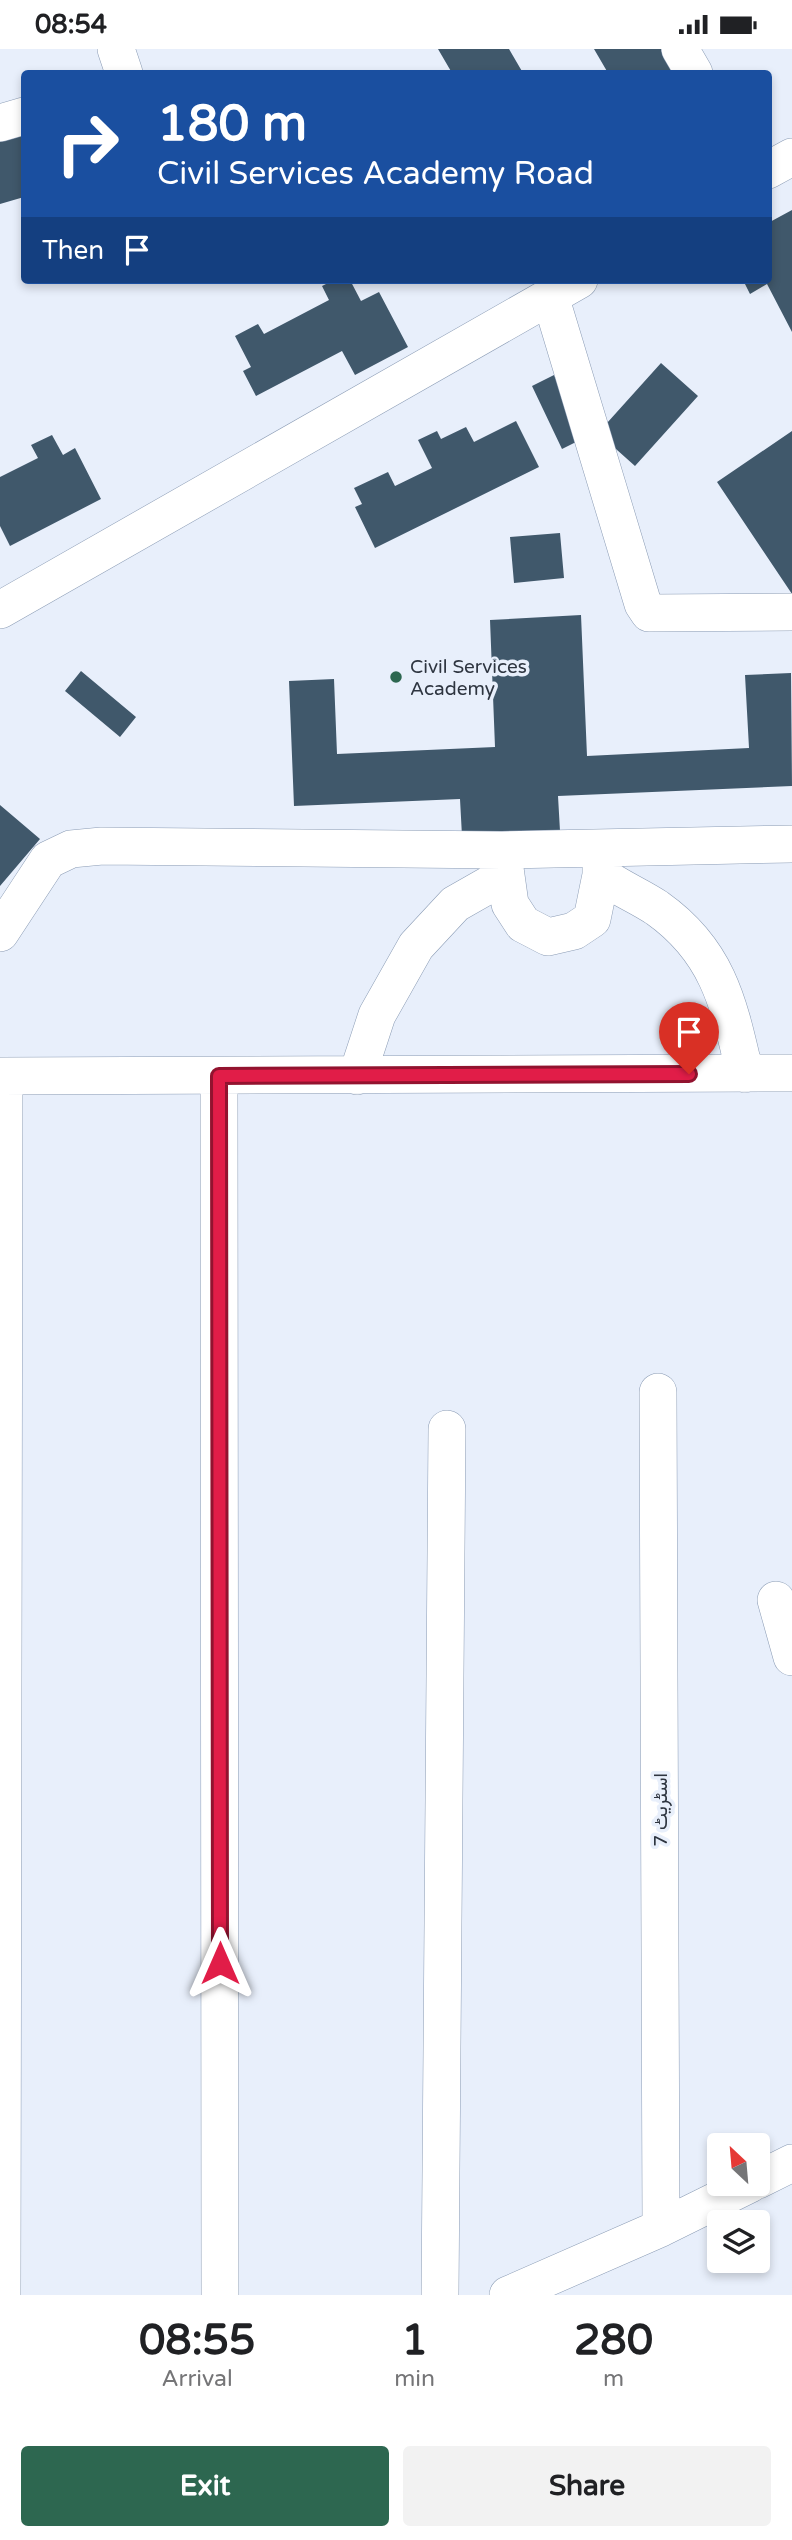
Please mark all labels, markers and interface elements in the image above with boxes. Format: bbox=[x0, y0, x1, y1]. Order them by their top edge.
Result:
text: 08:54 bbox=[35, 9, 107, 40]
text: 180 m bbox=[157, 95, 307, 154]
icon: right bbox=[42, 98, 133, 189]
text: Civil Services Academy Road bbox=[157, 155, 594, 193]
icon: arrive bbox=[118, 231, 156, 269]
text: Then bbox=[42, 235, 104, 266]
place label: Civil Services Academy bbox=[410, 656, 527, 700]
marker: Civil Services Academy bbox=[388, 669, 404, 685]
pin bbox=[659, 1002, 719, 1074]
icon: arrive bbox=[670, 1013, 708, 1051]
street label: اسٹریٹ 7 bbox=[650, 1773, 672, 1847]
position arrow bbox=[183, 1926, 257, 2000]
north arrow bbox=[707, 2133, 770, 2196]
map controls bbox=[707, 2133, 770, 2273]
button: layers bbox=[707, 2210, 770, 2273]
text: 08:55 bbox=[139, 2315, 255, 2366]
text: 1 bbox=[401, 2315, 428, 2366]
text: 280 bbox=[574, 2315, 653, 2366]
text: Arrival bbox=[162, 2365, 233, 2393]
text: min bbox=[394, 2365, 435, 2393]
text: m bbox=[603, 2365, 624, 2393]
button: Exit bbox=[21, 2446, 389, 2526]
button: Share bbox=[403, 2446, 771, 2526]

